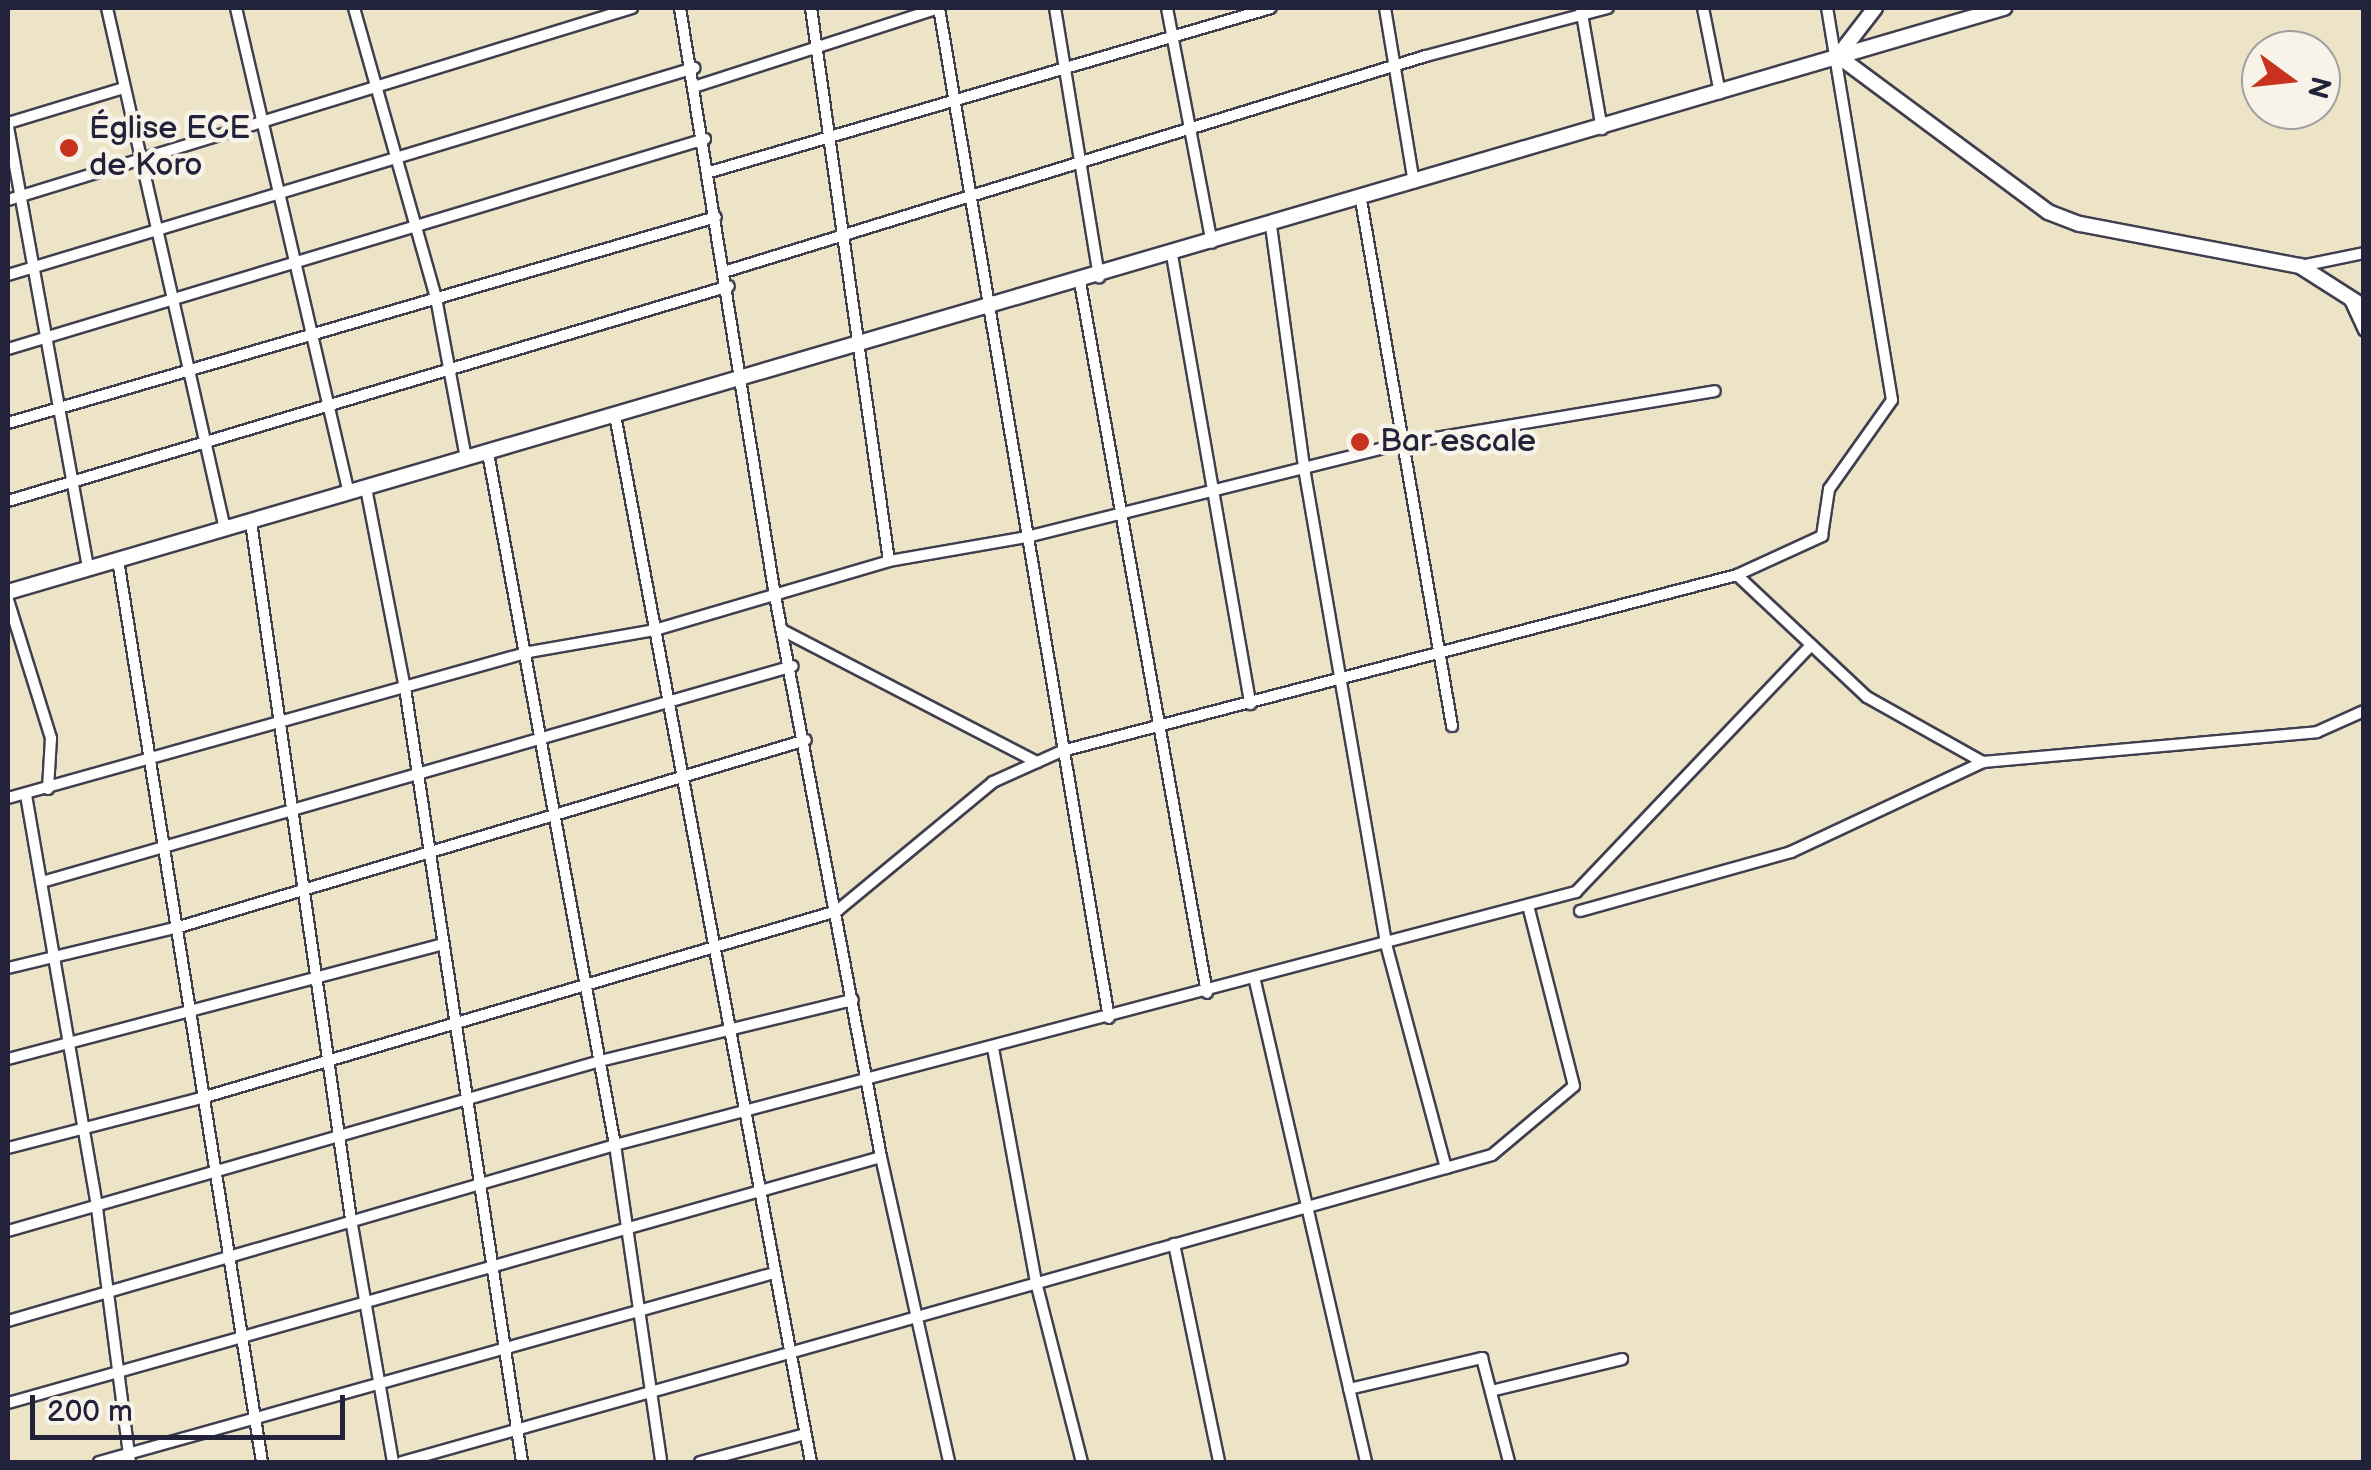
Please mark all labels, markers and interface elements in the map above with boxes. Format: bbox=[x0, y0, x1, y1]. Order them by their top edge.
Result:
north arrow bbox=[2241, 30, 2341, 130]
text: N bbox=[2300, 73, 2337, 102]
place label: Église ECE de Koro bbox=[89, 111, 250, 186]
marker: Église ECE de Koro bbox=[58, 137, 80, 159]
place label: Bar escale bbox=[1380, 423, 1536, 461]
marker: Bar escale bbox=[1349, 431, 1371, 453]
scale bar bbox=[35, 1375, 350, 1437]
text: 200 m bbox=[47, 1394, 133, 1430]

